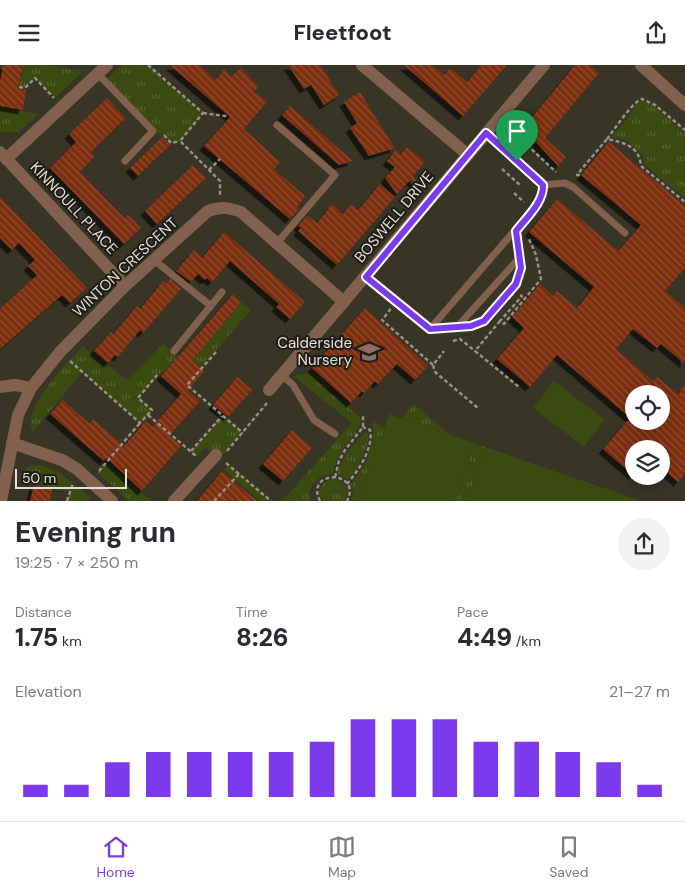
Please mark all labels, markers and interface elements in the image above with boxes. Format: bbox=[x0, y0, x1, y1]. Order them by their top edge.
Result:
text: Fleetfoot bbox=[293, 18, 392, 47]
icon: menu bbox=[15, 19, 43, 47]
icon: share bbox=[642, 19, 670, 47]
pin bbox=[496, 110, 538, 161]
icon: arrive bbox=[503, 117, 531, 145]
street label: KINNOULL PLACE bbox=[26, 158, 122, 258]
street label: BOSWELL DRIVE bbox=[350, 167, 438, 267]
street label: WINTON CRESCENT bbox=[68, 213, 182, 321]
place label: Calderside Nursery bbox=[277, 333, 353, 370]
school or university icon: Calderside Nursery bbox=[356, 339, 382, 365]
map controls bbox=[625, 385, 670, 485]
button: locate bbox=[625, 385, 670, 430]
button: layers bbox=[625, 440, 670, 485]
scale bar bbox=[15, 466, 128, 489]
text: 50 m bbox=[22, 469, 56, 487]
text: Evening run bbox=[15, 514, 176, 551]
button: share bbox=[618, 518, 670, 570]
text: 19:25 · 7 × 250 m bbox=[15, 552, 138, 573]
text: Distance bbox=[15, 603, 72, 621]
text: Time bbox=[236, 603, 268, 621]
text: Pace bbox=[457, 603, 488, 621]
text: 1.75 bbox=[15, 621, 58, 654]
text: 8:26 bbox=[236, 621, 289, 654]
text: 4:49 bbox=[457, 621, 512, 654]
text: km bbox=[58, 632, 82, 650]
text: /km bbox=[512, 632, 541, 650]
text: Elevation bbox=[15, 681, 82, 702]
text: 21–27 m bbox=[609, 681, 670, 702]
tab: Home bbox=[97, 833, 135, 881]
tab: Map bbox=[328, 833, 356, 881]
tab: Saved bbox=[549, 833, 588, 881]

